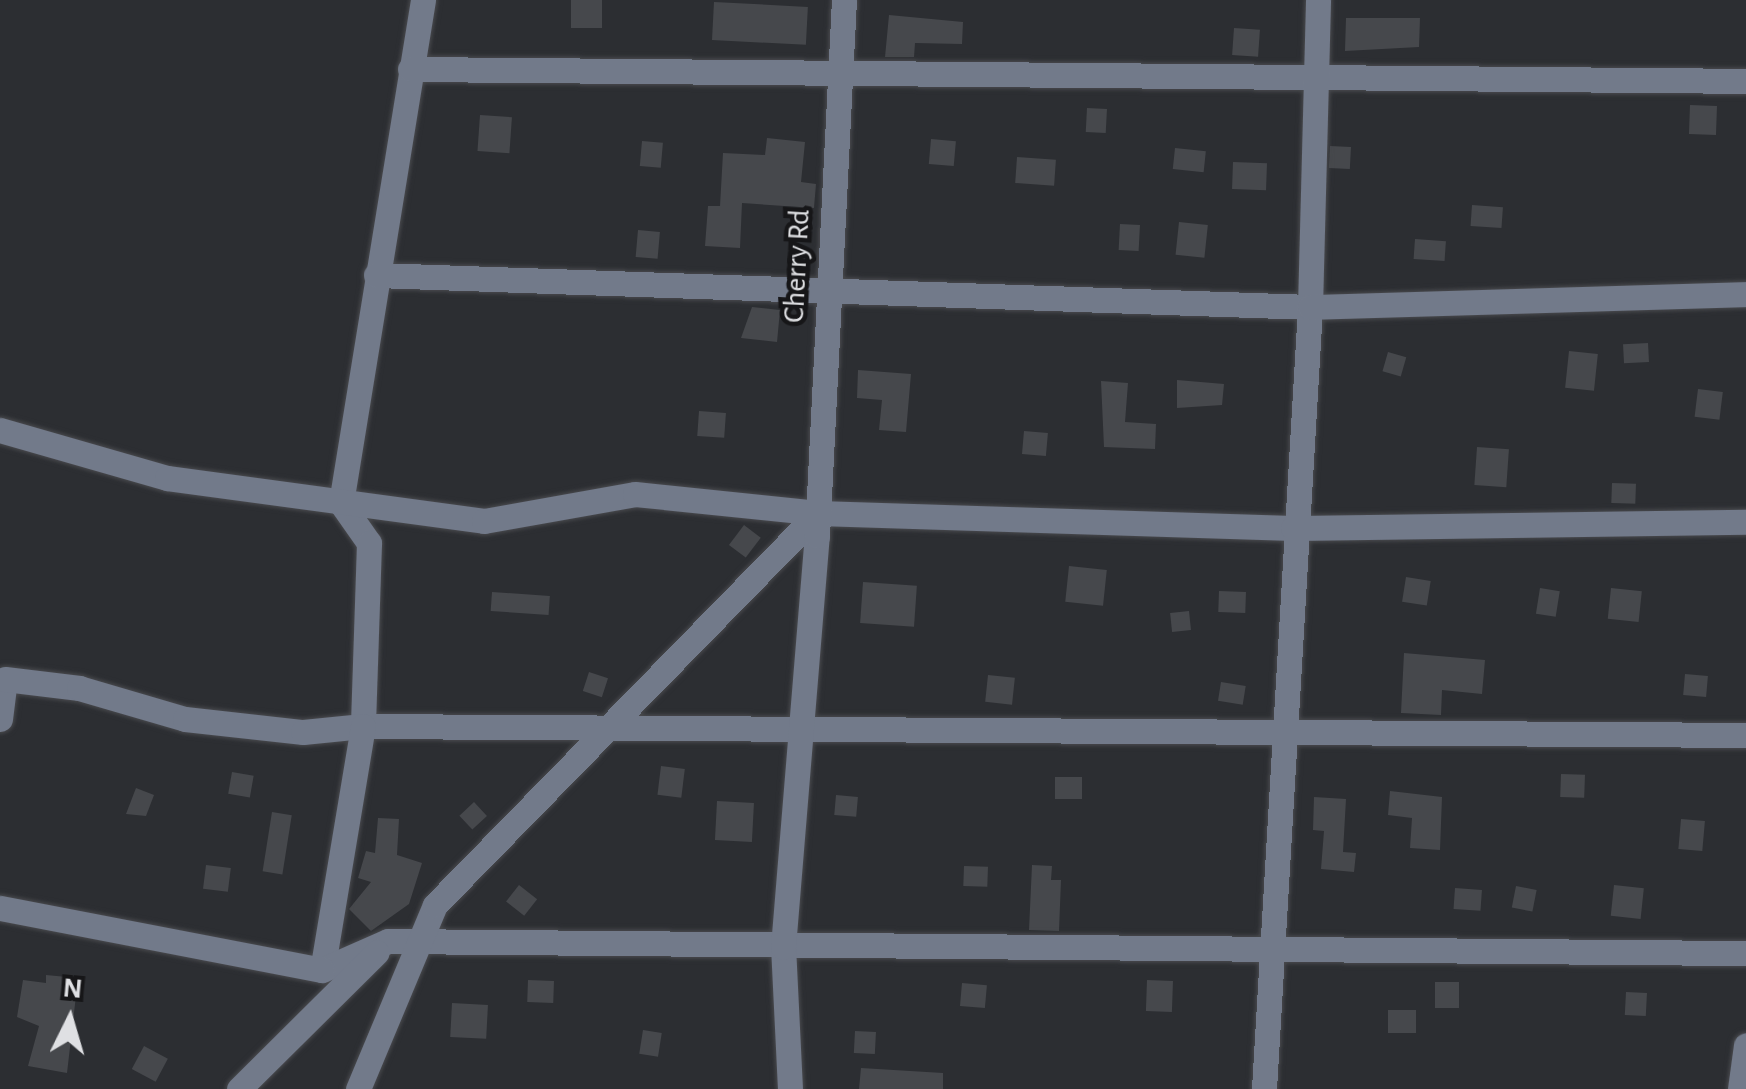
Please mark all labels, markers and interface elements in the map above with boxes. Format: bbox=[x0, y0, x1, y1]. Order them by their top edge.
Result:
street label: Cherry Rd bbox=[776, 208, 818, 324]
north arrow bbox=[20, 969, 120, 1069]
text: N bbox=[62, 974, 84, 1004]

